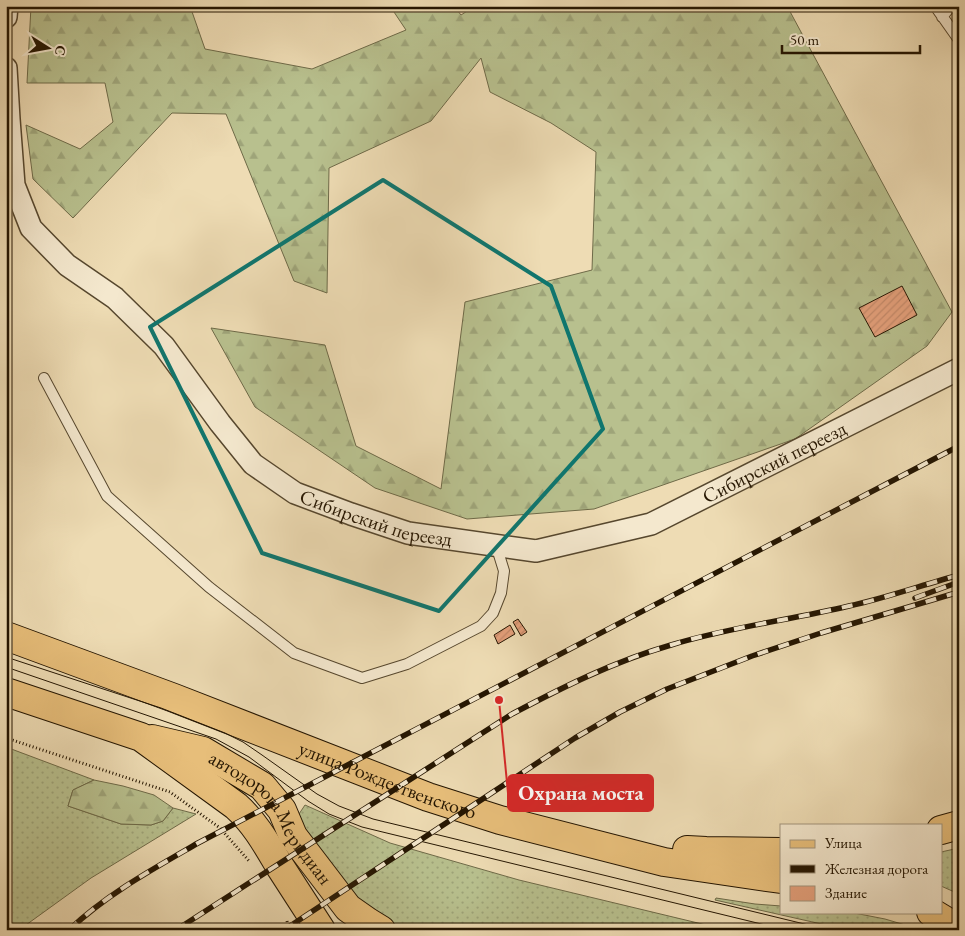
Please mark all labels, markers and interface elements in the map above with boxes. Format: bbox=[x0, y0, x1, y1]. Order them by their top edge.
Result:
north arrow bbox=[22, 22, 72, 72]
scale bar bbox=[782, 22, 920, 54]
text: 50 m bbox=[790, 30, 819, 49]
text: С bbox=[51, 44, 71, 57]
street label: Сибирский переезд bbox=[698, 415, 850, 509]
street label: Сибирский переезд bbox=[296, 483, 454, 552]
street label: улица Рождественского bbox=[295, 735, 480, 825]
street label: автодорога Меридиан bbox=[204, 744, 339, 890]
callout: Охрана моста bbox=[508, 775, 653, 811]
text: Охрана моста bbox=[518, 779, 645, 806]
legend bbox=[780, 824, 942, 914]
text: Улица bbox=[824, 833, 862, 852]
text: Железная дорога bbox=[824, 859, 928, 878]
text: Здание bbox=[825, 883, 867, 902]

